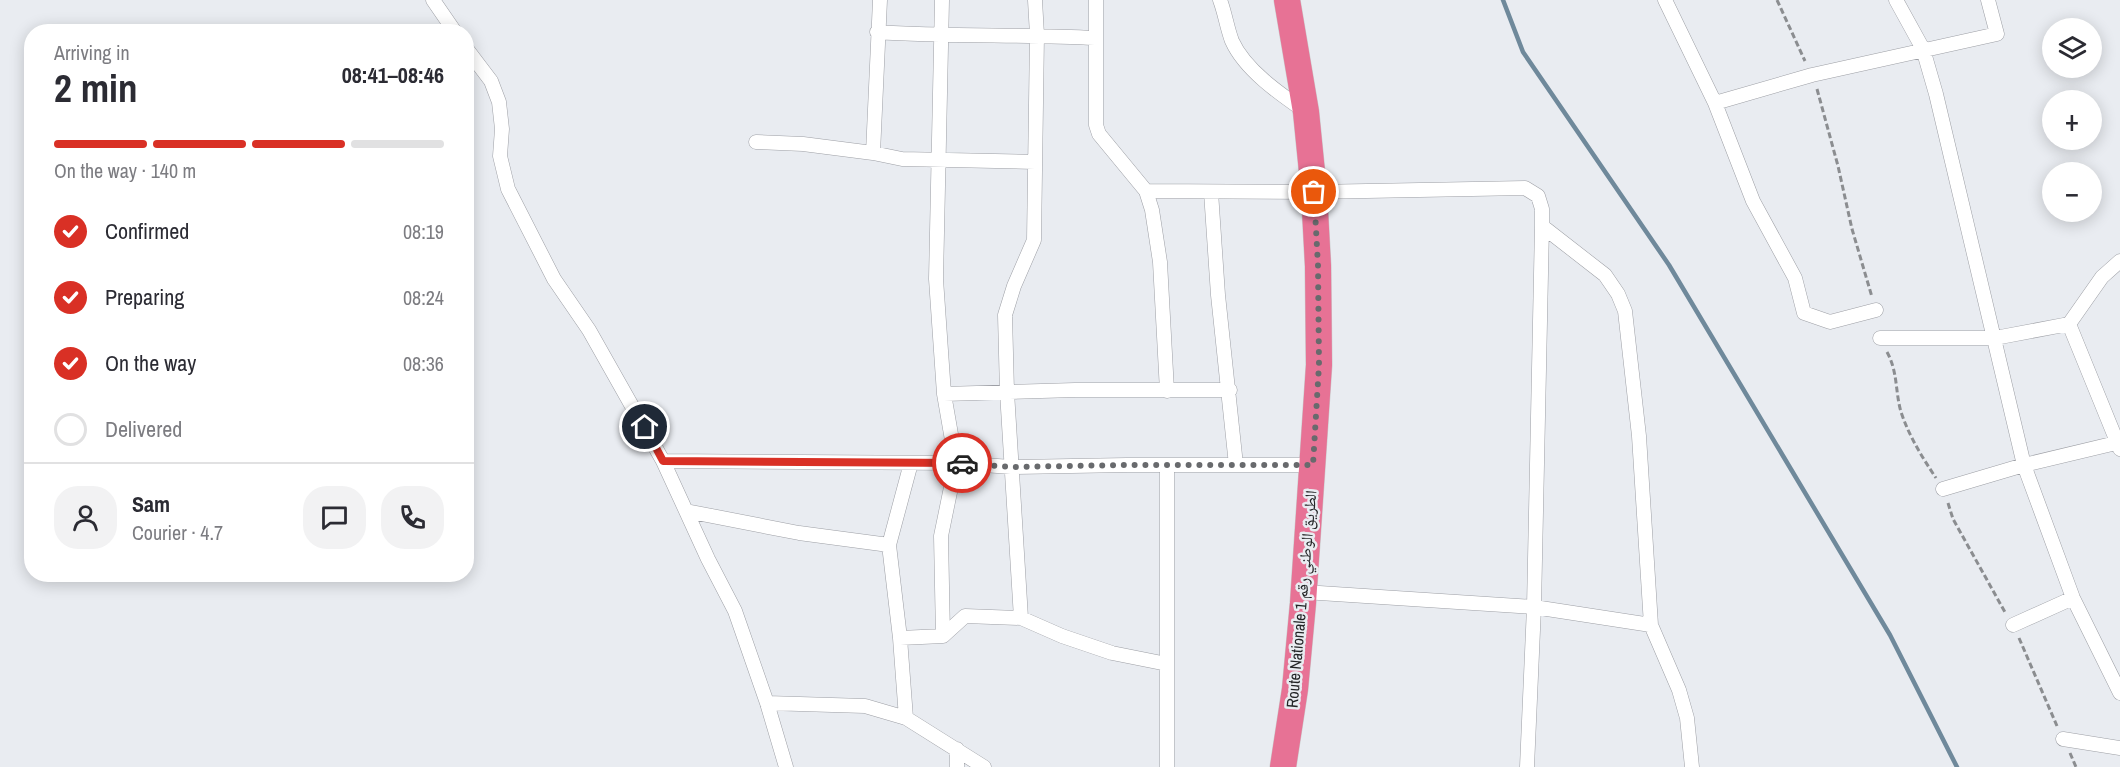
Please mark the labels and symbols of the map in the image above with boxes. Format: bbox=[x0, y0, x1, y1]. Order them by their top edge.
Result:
pin bbox=[1288, 166, 1339, 217]
pin bbox=[619, 401, 670, 452]
courier bbox=[932, 433, 992, 493]
street label: Route Nationale الطريق الوطني رقم 1 bbox=[1281, 489, 1324, 709]

